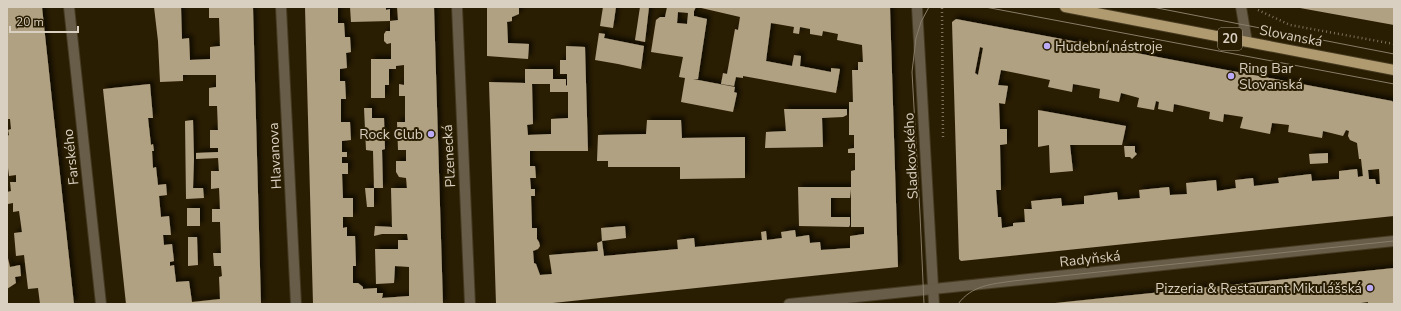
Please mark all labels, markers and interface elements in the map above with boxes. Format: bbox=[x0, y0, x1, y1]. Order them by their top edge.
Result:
scale bar bbox=[10, 8, 78, 34]
text: 20 m bbox=[16, 14, 44, 30]
street label: Slovanská bbox=[1258, 21, 1324, 51]
road number: 20 bbox=[1218, 28, 1242, 50]
place label: Hudební nástroje bbox=[1055, 37, 1162, 56]
marker: Hudební nástroje bbox=[1042, 41, 1052, 51]
place label: Ring Bar Slovanská bbox=[1239, 59, 1303, 94]
marker: Ring Bar Slovanská bbox=[1226, 71, 1236, 81]
street label: Sladkovského bbox=[899, 112, 923, 200]
street label: Hlavanova bbox=[264, 122, 286, 190]
street label: Plzenecká bbox=[438, 124, 460, 188]
place label: Rock Club bbox=[359, 125, 423, 144]
street label: Farského bbox=[59, 128, 83, 186]
marker: Rock Club bbox=[426, 129, 436, 139]
street label: Radyňská bbox=[1059, 246, 1121, 272]
place label: Pizzeria & Restaurant Mikulášská bbox=[1155, 279, 1362, 298]
marker: Pizzeria & Restaurant Mikulášská bbox=[1365, 283, 1375, 293]

